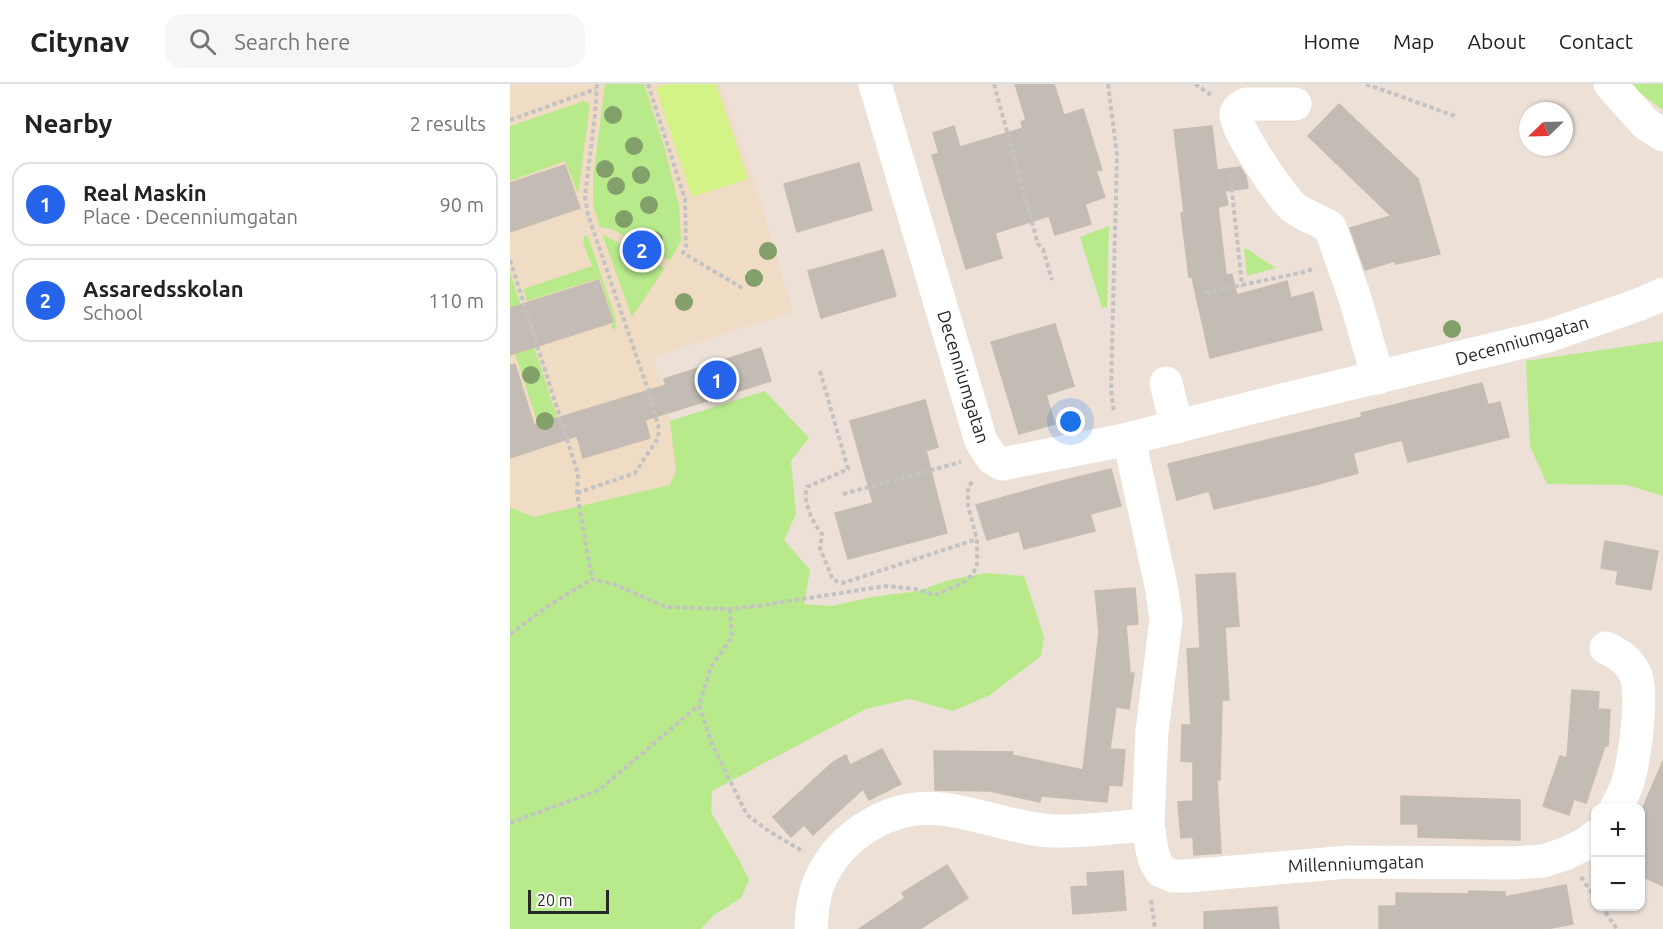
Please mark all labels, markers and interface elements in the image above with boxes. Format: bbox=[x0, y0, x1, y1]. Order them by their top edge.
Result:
search box bbox=[165, 14, 585, 68]
icon: search bbox=[186, 25, 219, 58]
text: Citynav bbox=[30, 26, 129, 57]
text: Search here bbox=[234, 29, 350, 54]
text: Home bbox=[1303, 29, 1360, 53]
text: Map bbox=[1393, 29, 1434, 53]
text: About bbox=[1467, 29, 1526, 53]
text: Contact bbox=[1559, 29, 1633, 53]
north arrow bbox=[1519, 102, 1573, 156]
text: Nearby bbox=[24, 109, 112, 138]
text: 2 results bbox=[410, 112, 486, 135]
text: Real Maskin bbox=[83, 180, 207, 205]
text: 1 bbox=[40, 193, 51, 216]
text: 90 m bbox=[440, 193, 484, 216]
text: Place · Decenniumgatan bbox=[83, 205, 298, 228]
pin: 2 bbox=[622, 228, 662, 272]
text: Assaredsskolan bbox=[83, 276, 244, 301]
text: 2 bbox=[40, 289, 51, 312]
text: 110 m bbox=[428, 289, 484, 312]
text: School bbox=[83, 301, 143, 324]
street label: Decenniumgatan bbox=[934, 308, 994, 446]
street label: Decenniumgatan bbox=[1453, 311, 1591, 369]
pin: 1 bbox=[698, 358, 736, 402]
your location bbox=[1056, 407, 1085, 436]
map controls bbox=[1591, 803, 1645, 911]
button: + bbox=[1591, 803, 1645, 857]
street label: Millenniumgatan bbox=[1288, 851, 1424, 875]
button: − bbox=[1591, 857, 1645, 911]
scale bar bbox=[528, 887, 609, 914]
text: 20 m bbox=[537, 891, 573, 909]

